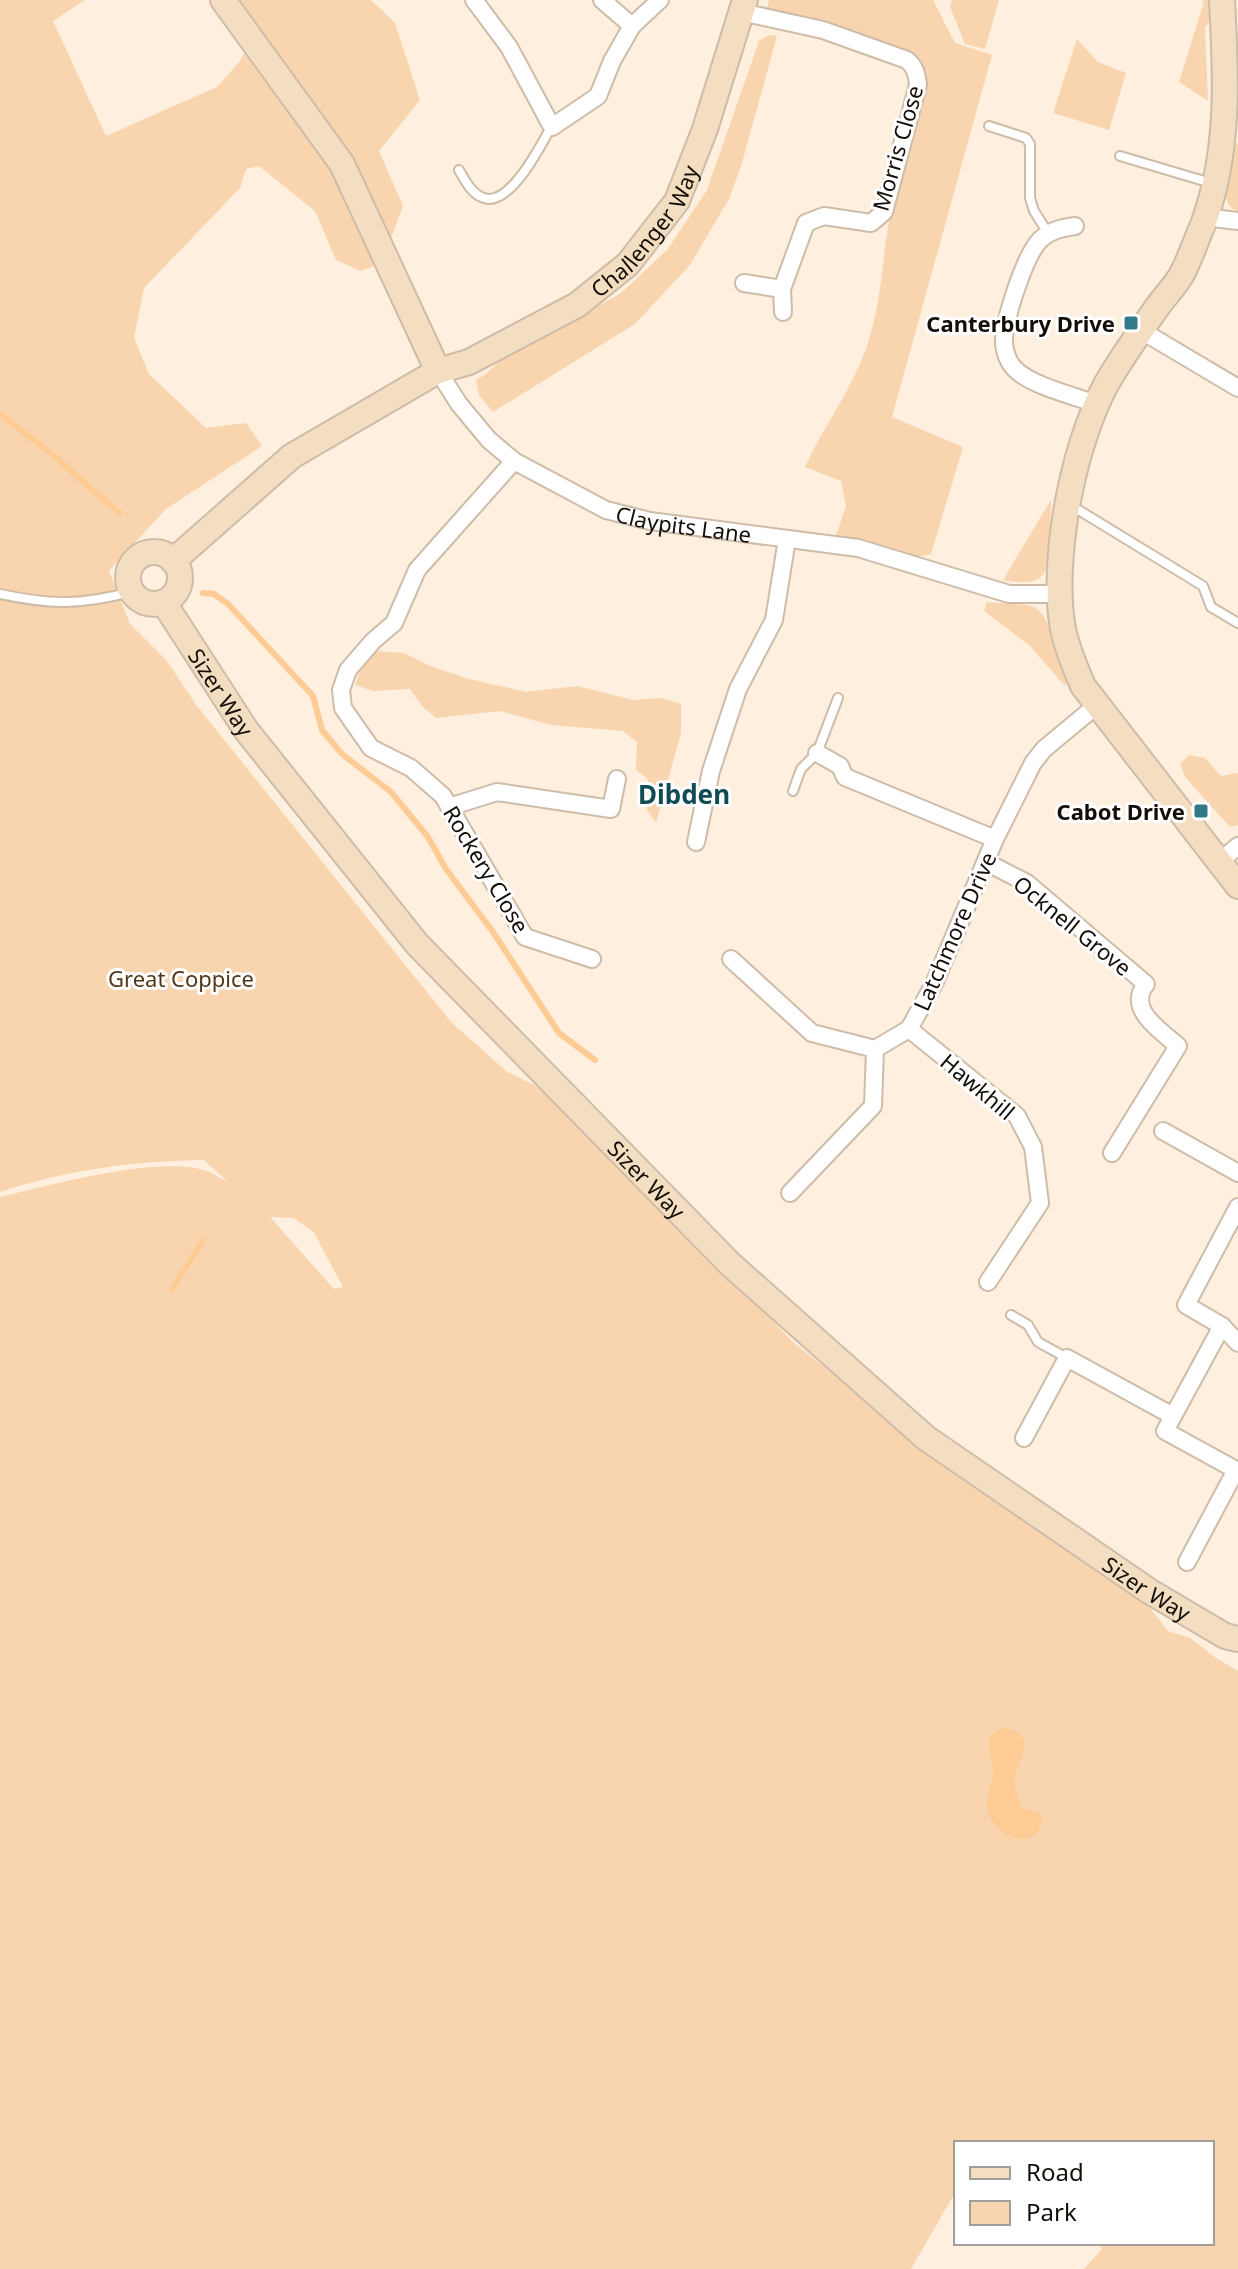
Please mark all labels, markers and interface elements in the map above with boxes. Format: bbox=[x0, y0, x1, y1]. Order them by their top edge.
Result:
street label: Morris Close bbox=[865, 82, 929, 214]
street label: Challenger Way bbox=[584, 160, 705, 303]
place label: Canterbury Drive bbox=[926, 308, 1115, 338]
marker: Canterbury Drive bbox=[1122, 314, 1140, 332]
street label: Claypits Lane bbox=[613, 498, 753, 549]
street label: Sizer Way bbox=[182, 642, 261, 742]
district label: Dibden bbox=[638, 776, 730, 812]
place label: Cabot Drive bbox=[1057, 796, 1185, 826]
street label: Rockery Close bbox=[437, 800, 537, 938]
marker: Cabot Drive bbox=[1192, 802, 1210, 820]
street label: Latchmore Drive bbox=[906, 847, 1002, 1015]
street label: Ocknell Grove bbox=[1008, 868, 1138, 982]
park label: Great Coppice bbox=[108, 963, 254, 993]
street label: Hawkhill bbox=[935, 1046, 1021, 1126]
street label: Sizer Way bbox=[602, 1133, 693, 1226]
street label: Sizer Way bbox=[1097, 1549, 1197, 1628]
legend bbox=[954, 2141, 1214, 2245]
text: Road bbox=[1026, 2155, 1084, 2188]
text: Park bbox=[1026, 2195, 1077, 2228]

